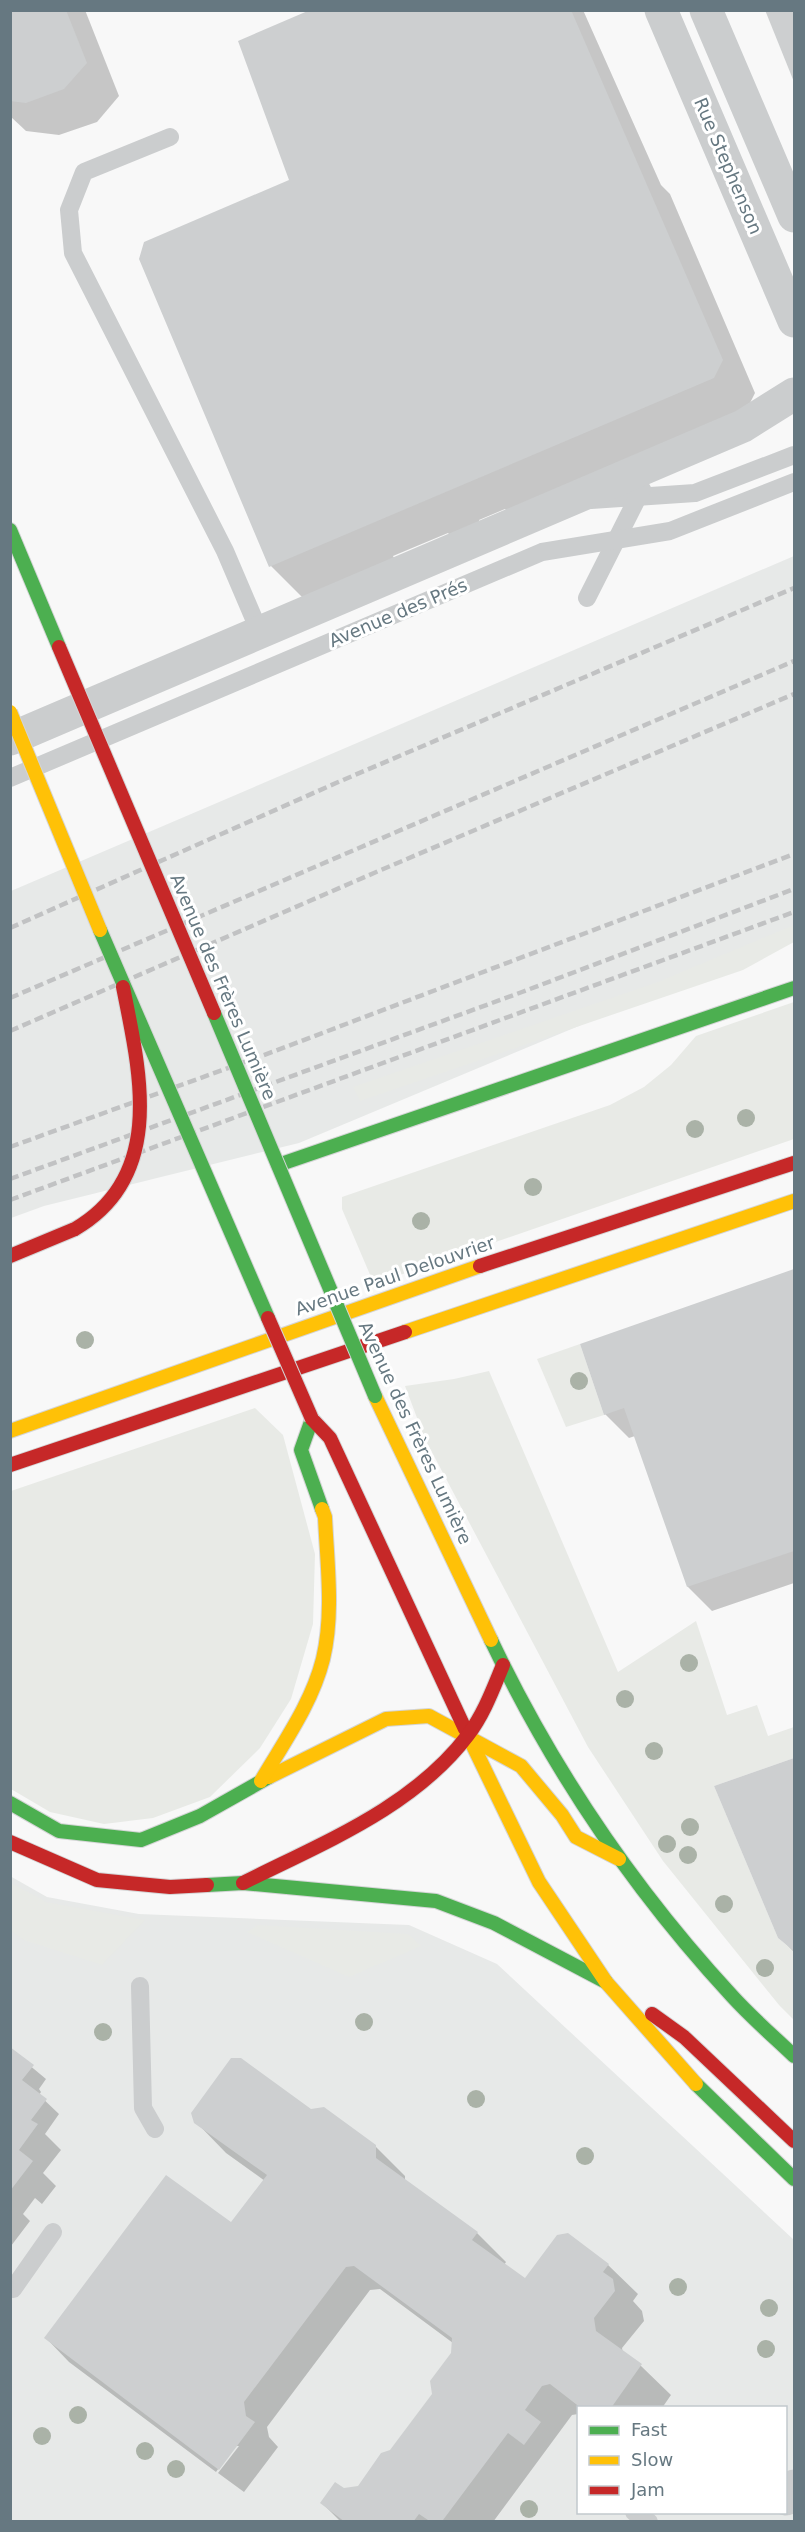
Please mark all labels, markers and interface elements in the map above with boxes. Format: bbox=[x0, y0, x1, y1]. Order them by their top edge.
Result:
street label: Rue Stephenson bbox=[690, 94, 767, 237]
street label: Avenue des Prés bbox=[325, 574, 470, 651]
street label: Avenue des Frères Lumière bbox=[166, 871, 281, 1103]
street label: Avenue Paul Delouvrier bbox=[292, 1231, 498, 1320]
street label: Avenue des Frères Lumière bbox=[355, 1318, 476, 1547]
legend bbox=[577, 2406, 787, 2514]
text: Fast bbox=[631, 2419, 667, 2440]
text: Slow bbox=[631, 2449, 673, 2470]
text: Jam bbox=[630, 2479, 665, 2500]

